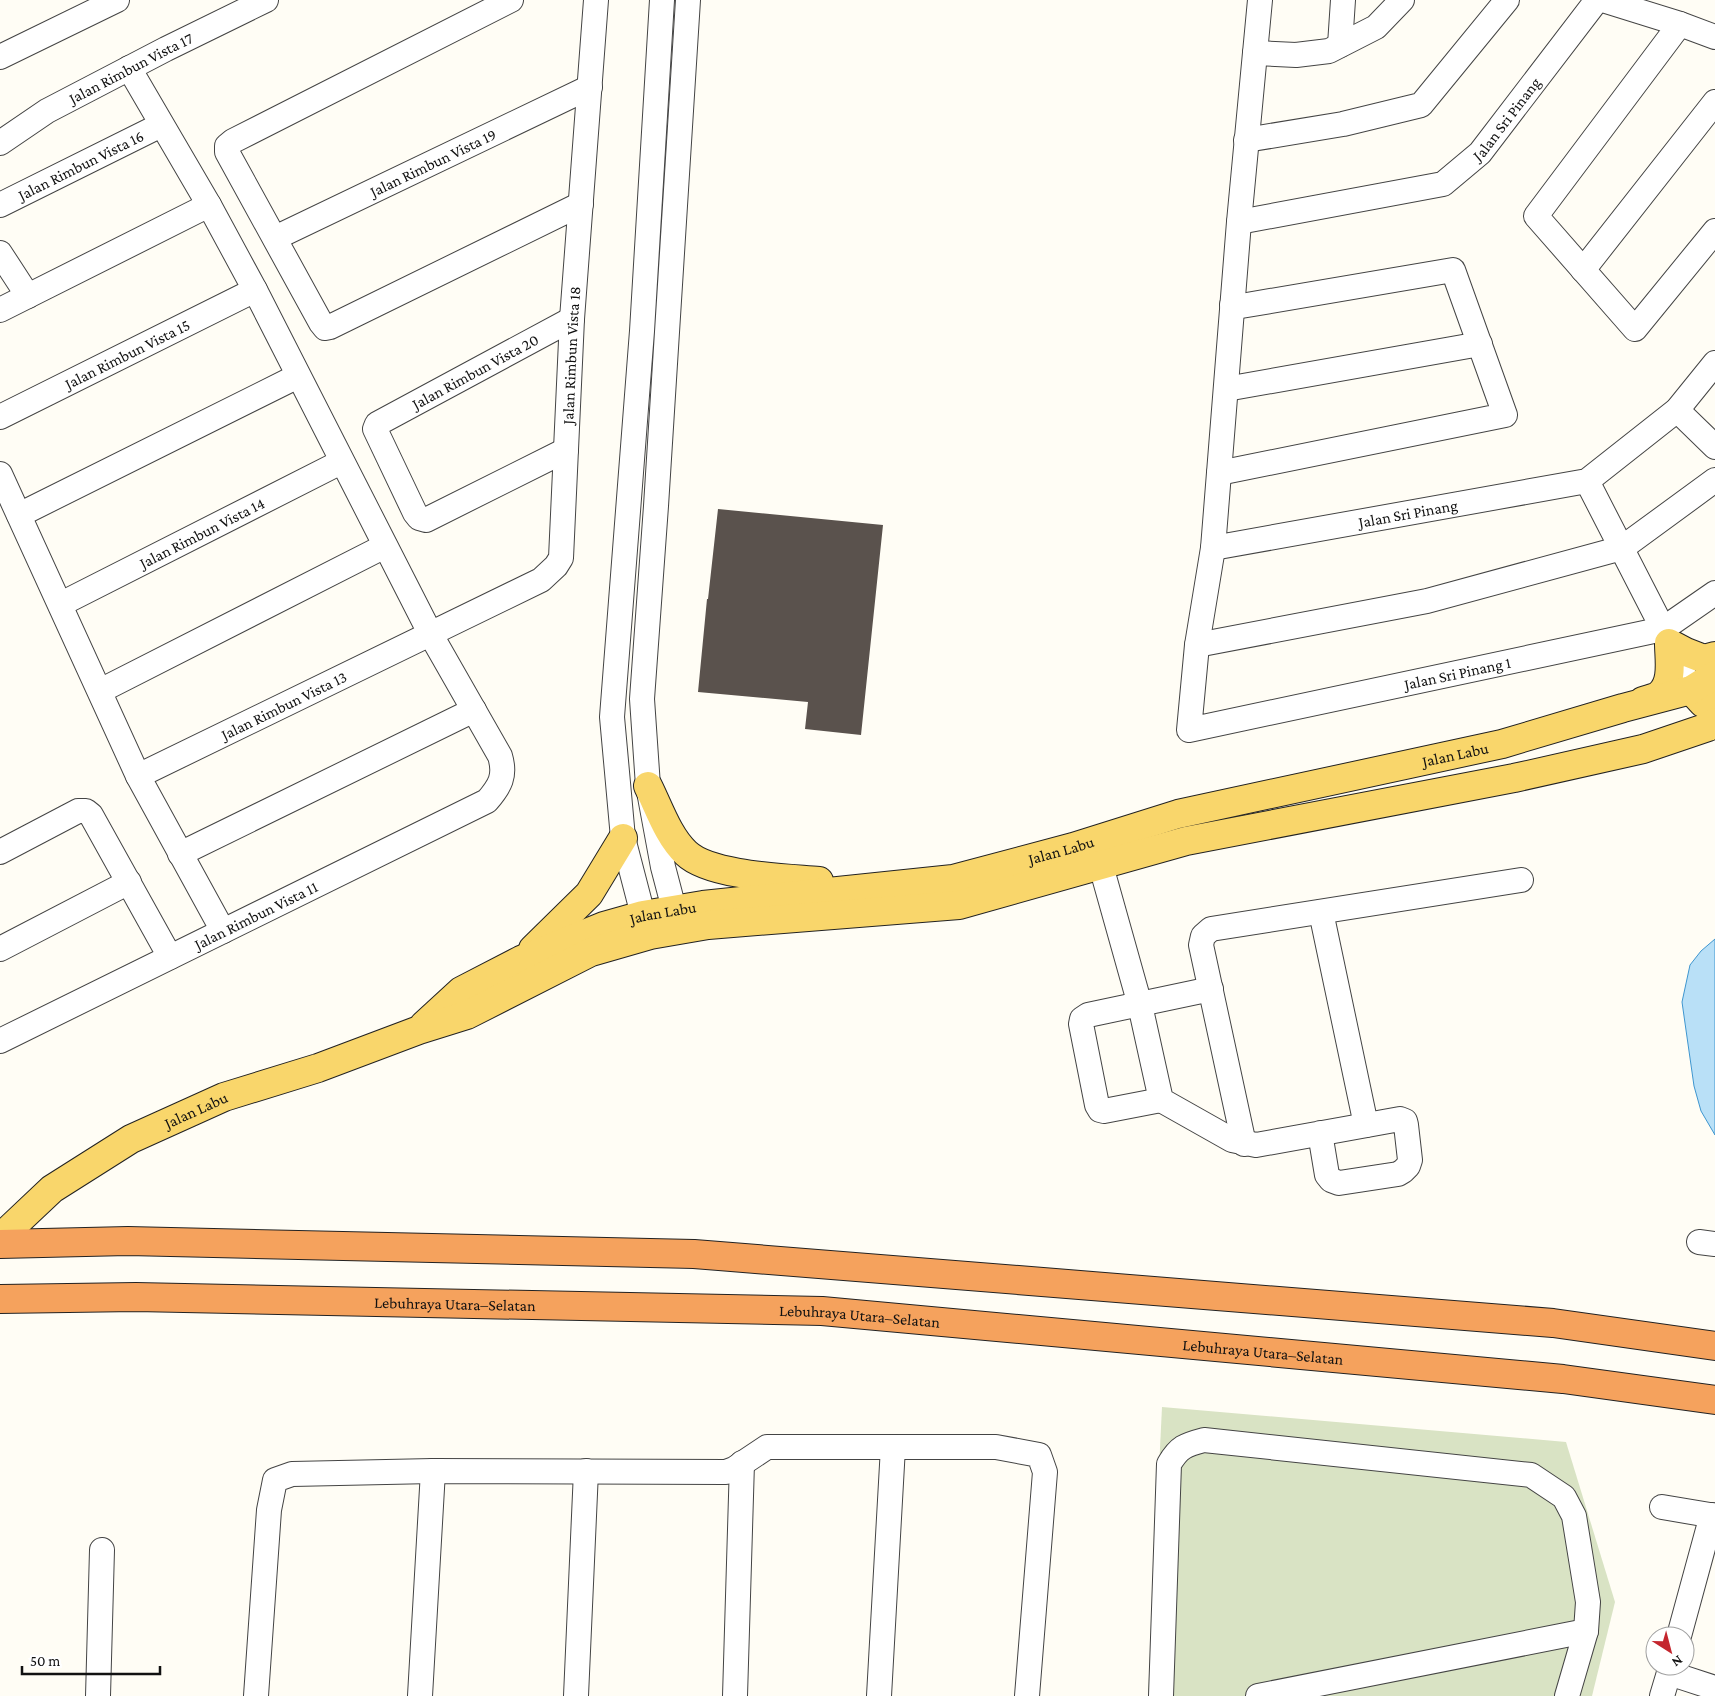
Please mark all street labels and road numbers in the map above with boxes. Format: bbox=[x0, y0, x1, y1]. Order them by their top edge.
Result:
street label: Jalan Rimbun Vista 17 bbox=[64, 29, 196, 109]
street label: Jalan Sri Pinang bbox=[1468, 74, 1545, 166]
street label: Jalan Rimbun Vista 19 bbox=[365, 125, 499, 202]
street label: Jalan Rimbun Vista 16 bbox=[13, 127, 146, 205]
street label: Jalan Rimbun Vista 18 bbox=[559, 286, 583, 427]
street label: Jalan Rimbun Vista 15 bbox=[60, 316, 193, 394]
street label: Jalan Rimbun Vista 20 bbox=[407, 331, 541, 414]
street label: Jalan Rimbun Vista 14 bbox=[135, 494, 268, 574]
street label: Jalan Sri Pinang bbox=[1355, 496, 1459, 532]
street label: Jalan Sri Pinang 1 bbox=[1401, 654, 1512, 694]
street label: Jalan Rimbun Vista 13 bbox=[217, 668, 349, 745]
street label: Jalan Labu bbox=[1419, 739, 1491, 771]
street label: Jalan Labu bbox=[1024, 833, 1097, 869]
street label: Jalan Rimbun Vista 11 bbox=[190, 878, 320, 955]
street label: Jalan Labu bbox=[626, 898, 698, 929]
street label: Jalan Labu bbox=[160, 1088, 231, 1134]
street label: Lebuhraya Utara–Selatan bbox=[374, 1294, 536, 1314]
street label: Lebuhraya Utara–Selatan bbox=[779, 1302, 941, 1331]
street label: Lebuhraya Utara–Selatan bbox=[1182, 1336, 1345, 1368]

